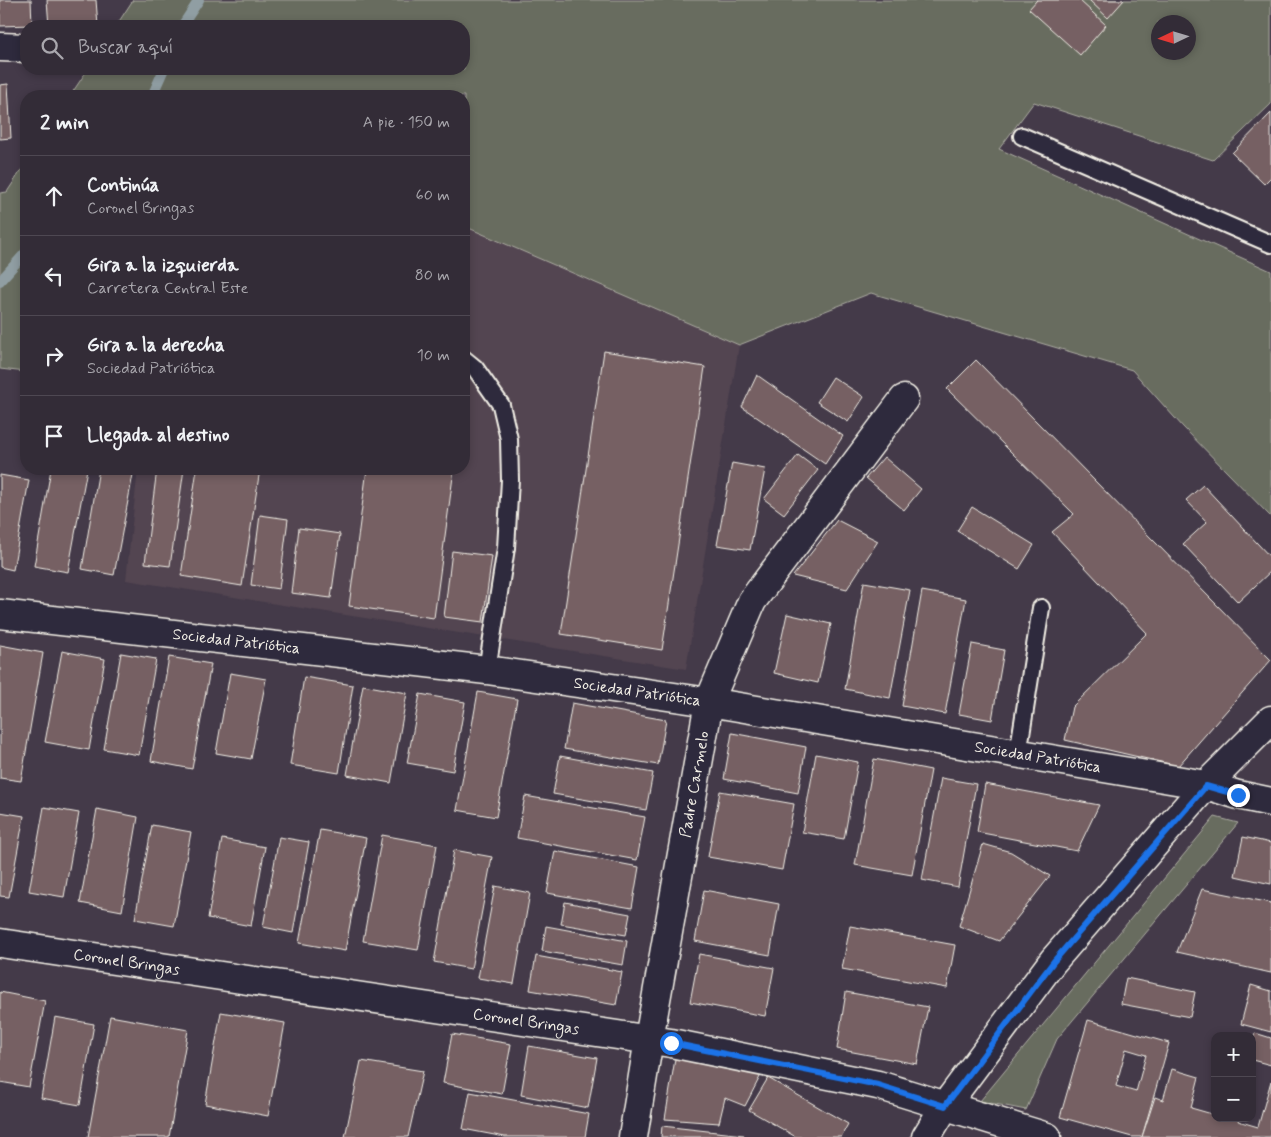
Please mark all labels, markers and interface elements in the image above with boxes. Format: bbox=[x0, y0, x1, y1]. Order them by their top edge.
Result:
north arrow bbox=[1151, 15, 1196, 60]
search box bbox=[20, 20, 470, 75]
icon: search bbox=[38, 34, 66, 62]
text: Buscar aquí bbox=[78, 35, 173, 60]
text: 2 min bbox=[40, 109, 89, 137]
text: A pie · 150 m bbox=[363, 112, 450, 133]
text: Continúa bbox=[87, 173, 159, 198]
icon: ahead bbox=[40, 182, 68, 210]
text: 60 m bbox=[416, 185, 450, 206]
text: Coronel Bringas bbox=[87, 198, 194, 219]
text: Gira a la izquierda bbox=[87, 253, 238, 278]
icon: left bbox=[40, 262, 68, 290]
text: 80 m bbox=[415, 265, 450, 286]
text: Carretera Central Este bbox=[87, 278, 248, 299]
text: Gira a la derecha bbox=[87, 333, 225, 358]
icon: right bbox=[40, 342, 68, 370]
text: 10 m bbox=[417, 345, 450, 366]
text: Sociedad Patriótica bbox=[87, 358, 215, 379]
icon: arrive bbox=[40, 422, 68, 450]
text: Llegada al destino bbox=[87, 423, 229, 448]
street label: Sociedad Patriótica bbox=[171, 623, 301, 659]
street label: Sociedad Patriótica bbox=[572, 672, 702, 711]
street label: Padre Carmelo bbox=[675, 729, 714, 839]
street label: Sociedad Patriótica bbox=[973, 736, 1103, 778]
route end bbox=[1227, 784, 1250, 807]
street label: Coronel Bringas bbox=[72, 944, 181, 980]
street label: Coronel Bringas bbox=[472, 1003, 581, 1040]
route start bbox=[660, 1032, 683, 1055]
map controls bbox=[1211, 1032, 1256, 1122]
button: + bbox=[1211, 1032, 1256, 1077]
button: − bbox=[1211, 1077, 1256, 1122]

